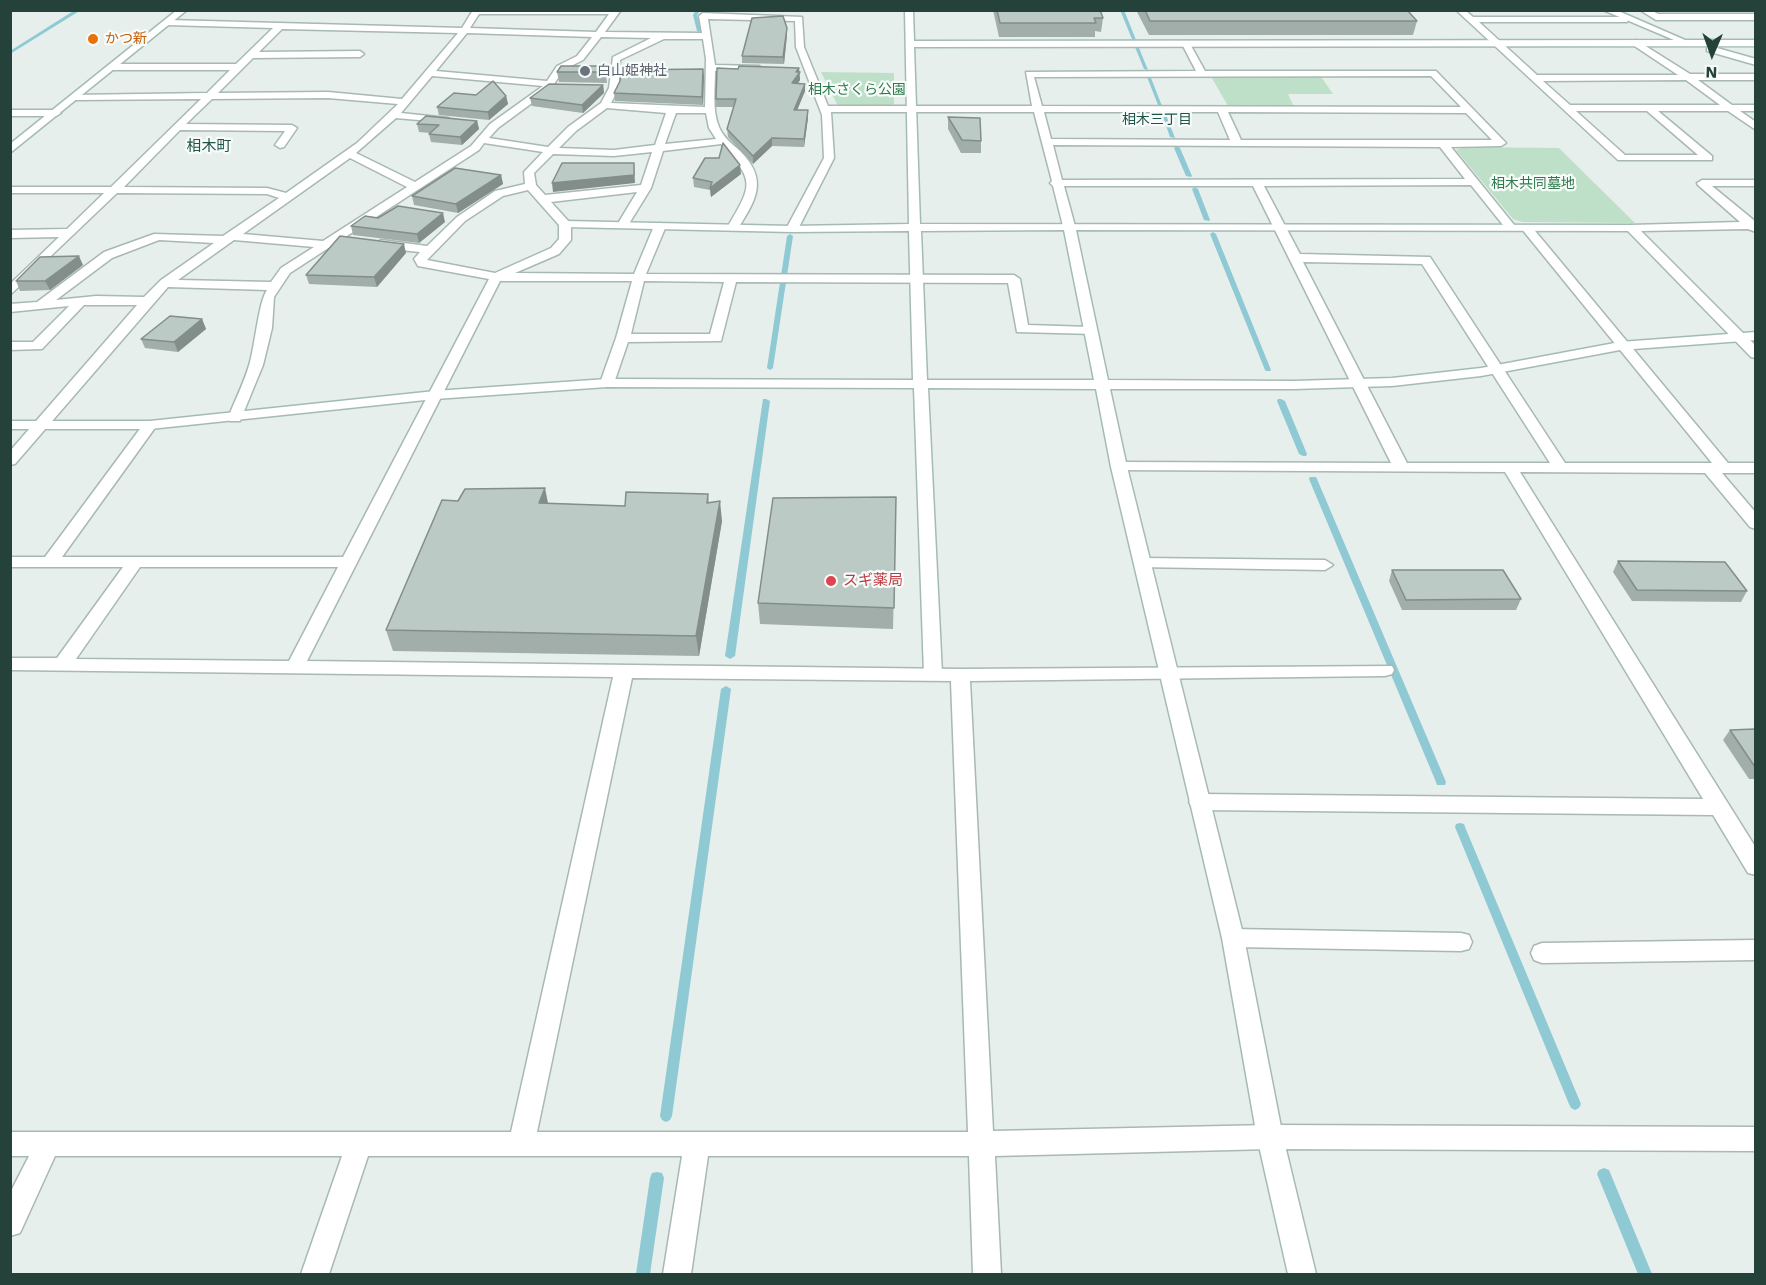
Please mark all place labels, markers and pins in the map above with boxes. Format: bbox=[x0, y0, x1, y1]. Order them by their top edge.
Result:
place label: かつ新 bbox=[105, 31, 147, 47]
marker: かつ新 bbox=[86, 32, 100, 46]
place label: 白山姫神社 bbox=[597, 63, 667, 79]
marker: 白山姫神社 bbox=[578, 64, 592, 78]
place label: スギ薬局 bbox=[843, 572, 903, 590]
marker: スギ薬局 bbox=[824, 574, 838, 588]

